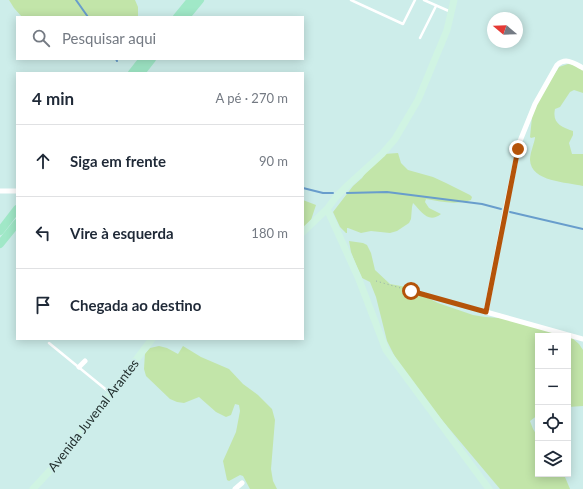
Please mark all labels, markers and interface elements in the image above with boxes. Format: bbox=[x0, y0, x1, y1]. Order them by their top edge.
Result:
north arrow bbox=[487, 12, 523, 48]
search box bbox=[16, 16, 304, 60]
icon: search bbox=[30, 27, 52, 49]
text: Pesquisar aqui bbox=[62, 29, 156, 47]
text: 4 min bbox=[32, 88, 74, 109]
text: A pé · 270 m bbox=[215, 90, 288, 106]
route end bbox=[509, 140, 527, 158]
icon: ahead bbox=[32, 150, 54, 172]
text: Siga em frente bbox=[70, 152, 166, 170]
text: 90 m bbox=[259, 153, 288, 169]
icon: left bbox=[32, 222, 54, 244]
text: Vire à esquerda bbox=[70, 224, 174, 242]
text: 180 m bbox=[251, 225, 288, 241]
route start bbox=[402, 282, 420, 300]
icon: arrive bbox=[32, 294, 54, 316]
text: Chegada ao destino bbox=[70, 296, 201, 314]
map controls bbox=[535, 333, 571, 477]
button: + bbox=[535, 333, 571, 369]
street label: Avenida Juvenal Arantes bbox=[44, 355, 142, 475]
button: − bbox=[535, 369, 571, 405]
button: locate bbox=[535, 405, 571, 441]
button: layers bbox=[535, 441, 571, 477]

